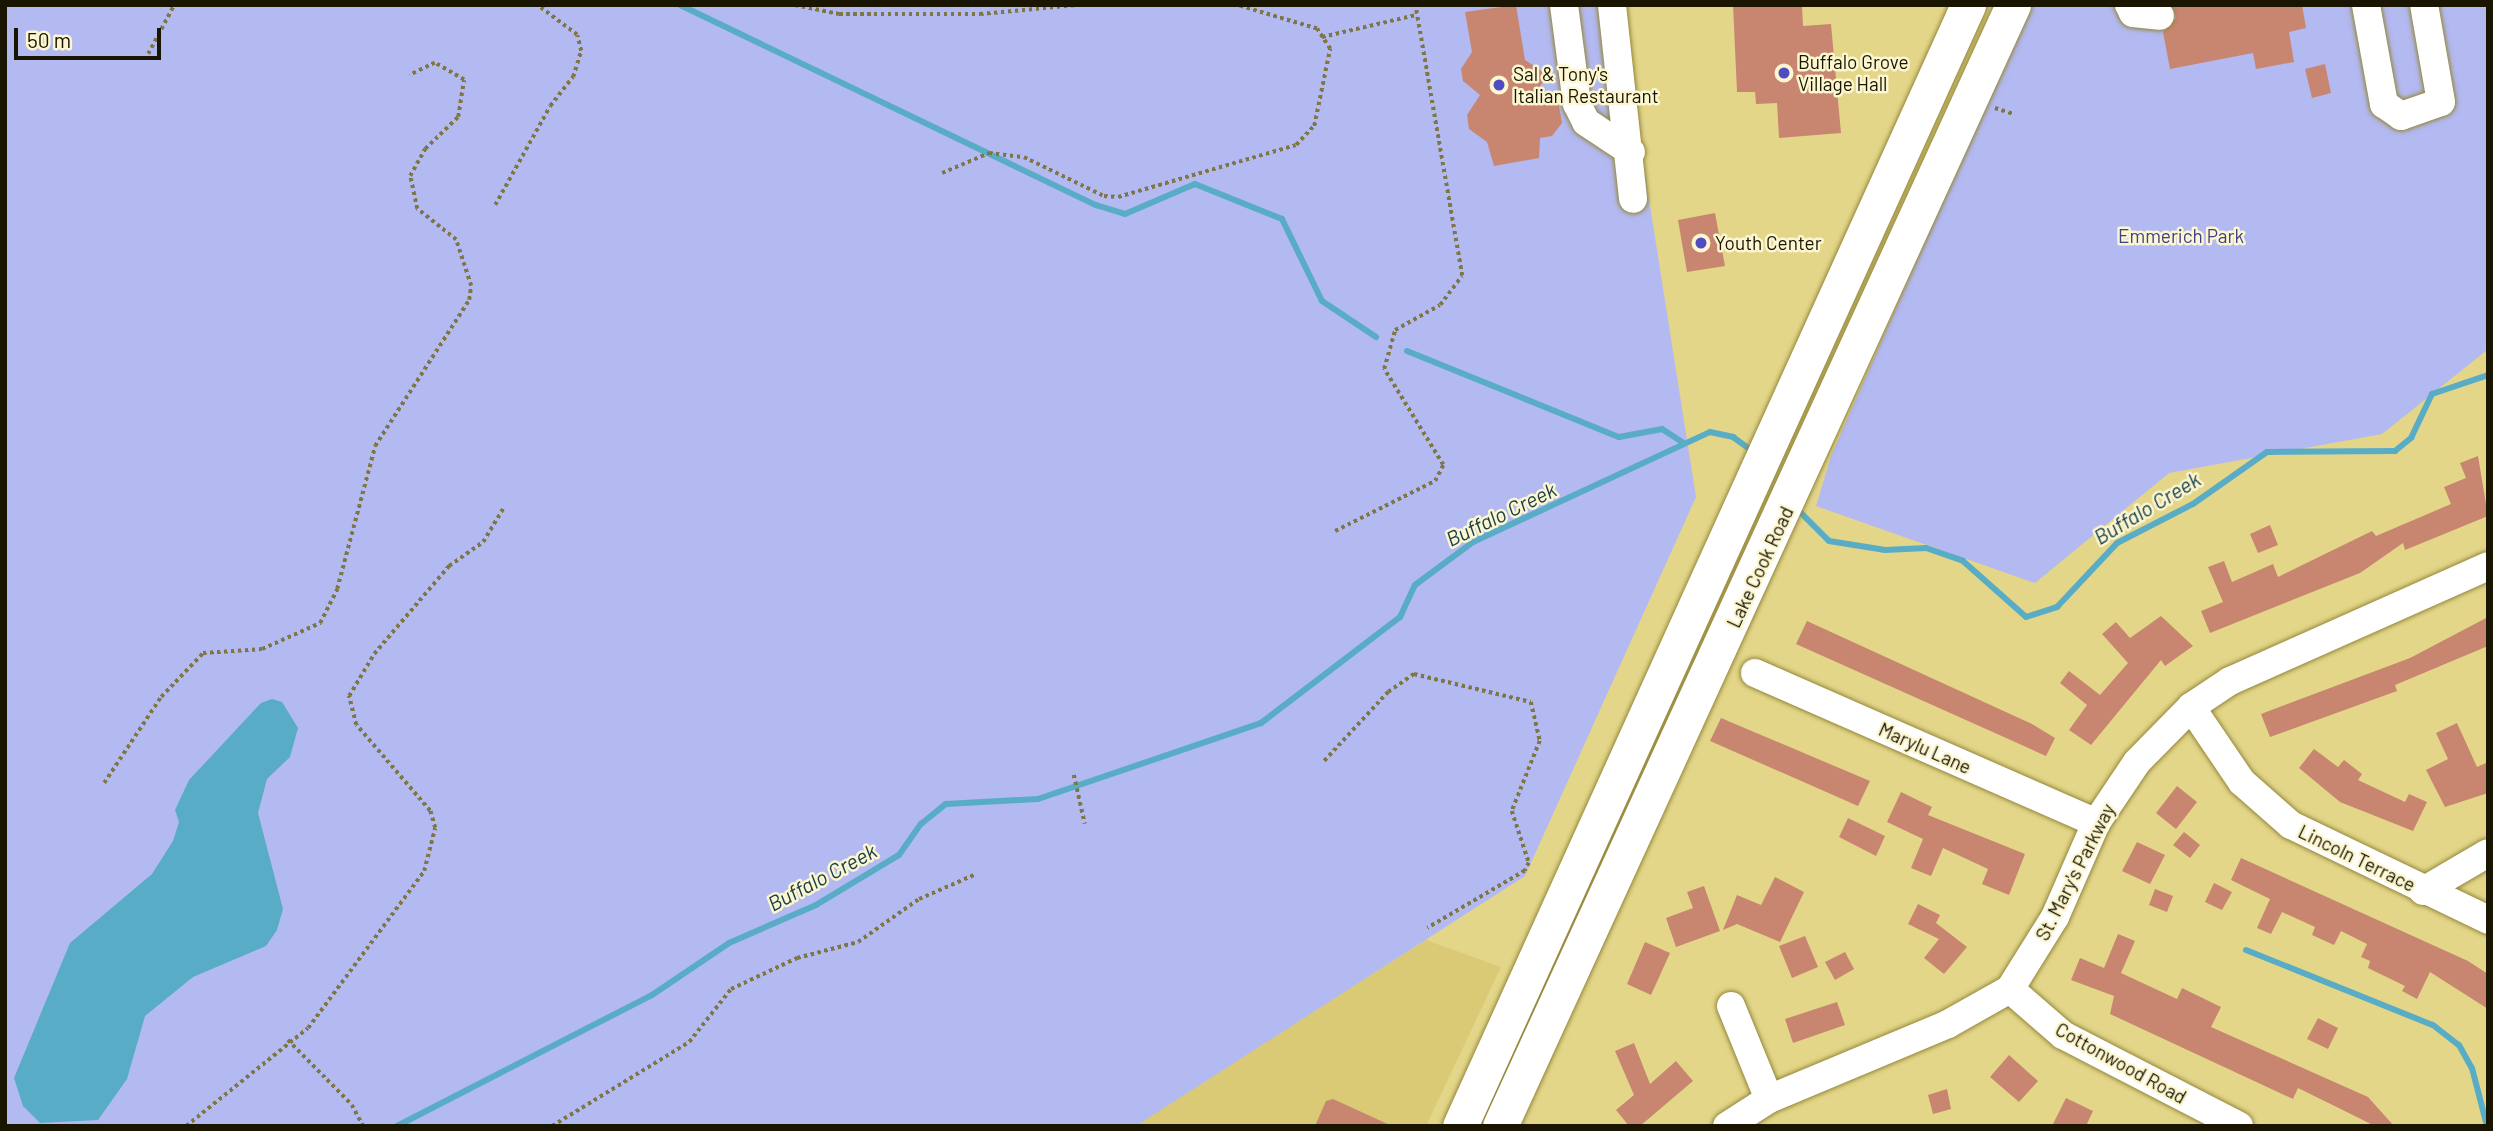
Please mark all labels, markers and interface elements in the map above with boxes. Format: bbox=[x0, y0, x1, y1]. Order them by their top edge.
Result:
scale bar bbox=[18, 14, 164, 58]
text: 50 m bbox=[27, 27, 71, 52]
place label: Buffalo Grove Village Hall bbox=[1798, 51, 1909, 95]
place label: Sal & Tony's Italian Restaurant bbox=[1513, 63, 1659, 107]
marker: Buffalo Grove Village Hall bbox=[1776, 65, 1792, 81]
marker: Sal & Tony's Italian Restaurant bbox=[1491, 77, 1507, 93]
park label: Emmerich Park bbox=[2118, 225, 2244, 247]
place label: Youth Center bbox=[1715, 232, 1822, 254]
marker: Youth Center bbox=[1693, 235, 1709, 251]
water label: Buffalo Creek bbox=[2089, 466, 2205, 550]
water label: Buffalo Creek bbox=[1442, 476, 1560, 552]
street label: Lake Cook Road bbox=[1722, 503, 1798, 631]
street label: Marylu Lane bbox=[1875, 718, 1975, 778]
street label: St. Mary's Parkway bbox=[2031, 800, 2119, 944]
street label: Lincoln Terrace bbox=[2295, 820, 2419, 896]
water label: Buffalo Creek bbox=[763, 838, 881, 916]
street label: Cottonwood Road bbox=[2052, 1018, 2190, 1108]

